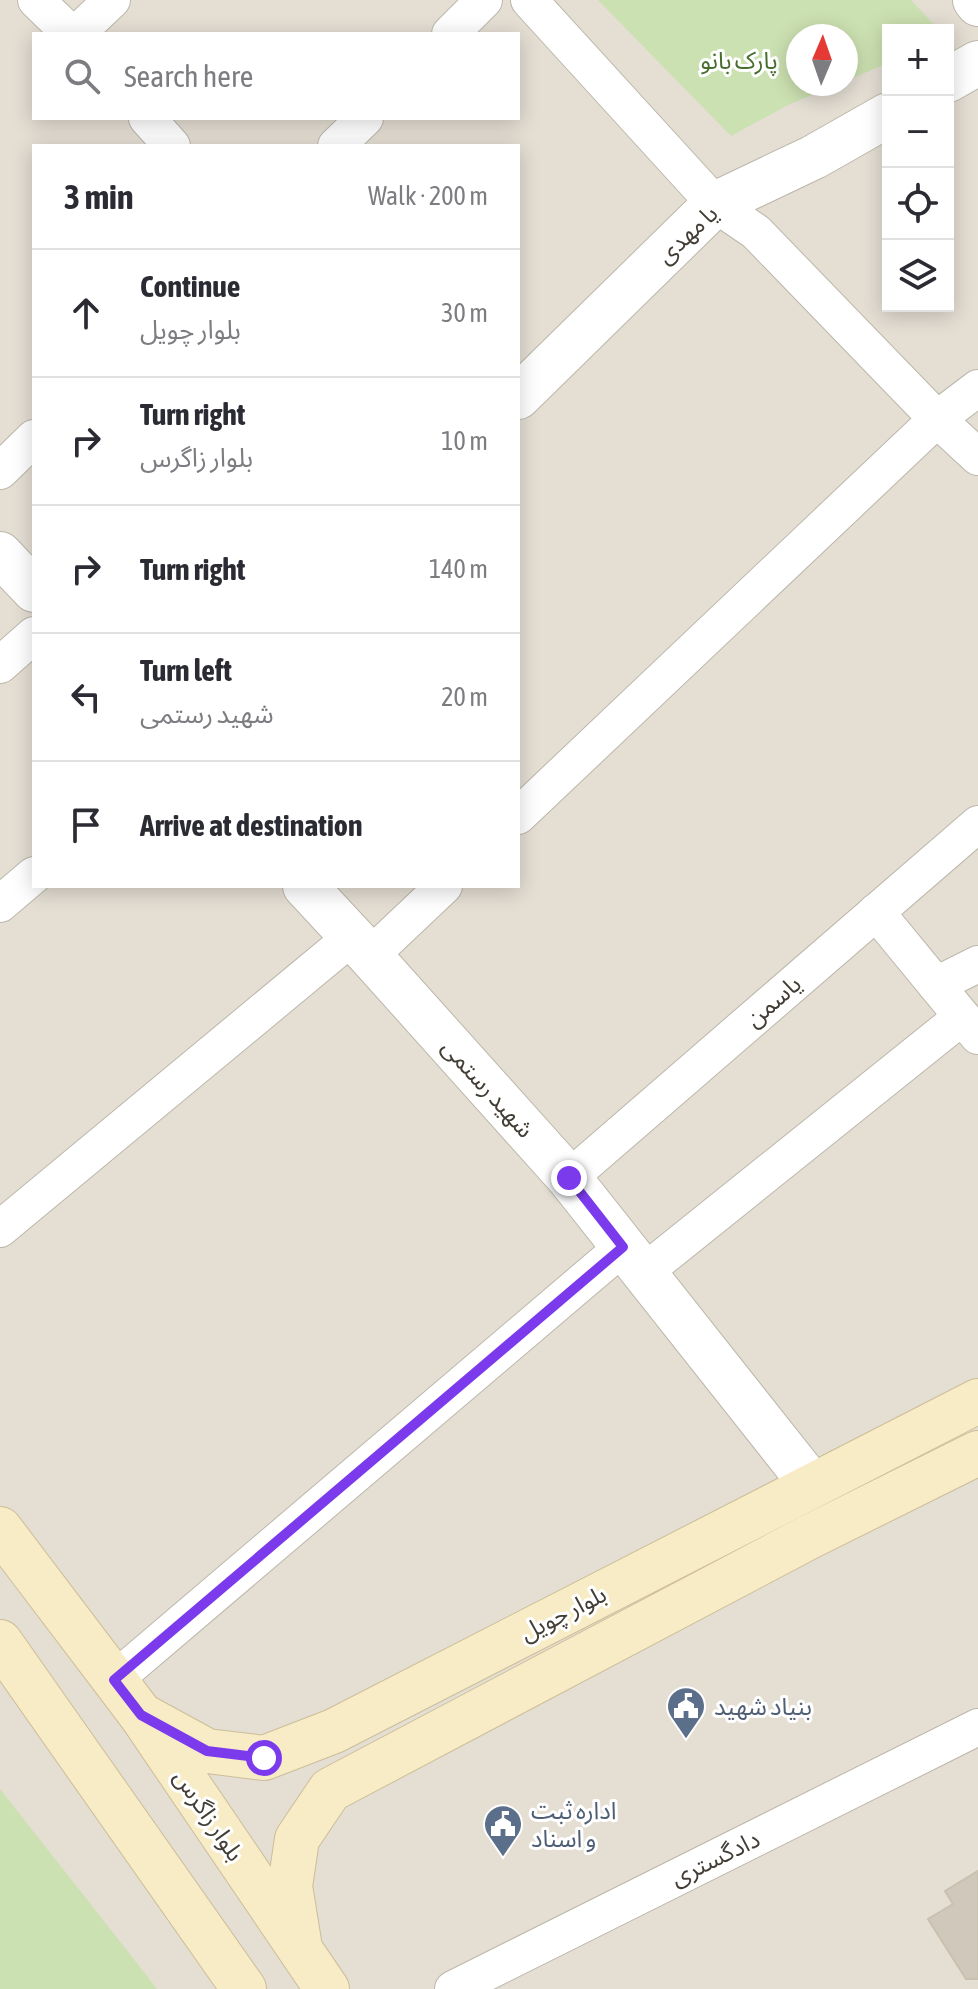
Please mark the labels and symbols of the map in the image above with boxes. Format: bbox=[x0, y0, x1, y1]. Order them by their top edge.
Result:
north arrow bbox=[786, 24, 858, 96]
park label: پارک بانو bbox=[700, 47, 778, 76]
street label: یا مهدی bbox=[651, 199, 724, 270]
street label: یاسمن bbox=[740, 970, 806, 1032]
street label: شهید رستمی bbox=[436, 1033, 539, 1144]
route end bbox=[551, 1160, 587, 1196]
street label: بلوار چویل bbox=[515, 1580, 611, 1648]
public building icon: بنیاد شهید bbox=[665, 1685, 707, 1740]
place label: بنیاد شهید bbox=[714, 1693, 812, 1720]
route start bbox=[246, 1740, 282, 1776]
street label: بلوار زاگرس bbox=[168, 1764, 249, 1866]
place label: اداره ثبت و اسناد bbox=[531, 1797, 616, 1853]
public building icon: اداره ثبت و اسناد bbox=[482, 1803, 524, 1858]
street label: دادگستری bbox=[666, 1825, 764, 1892]

